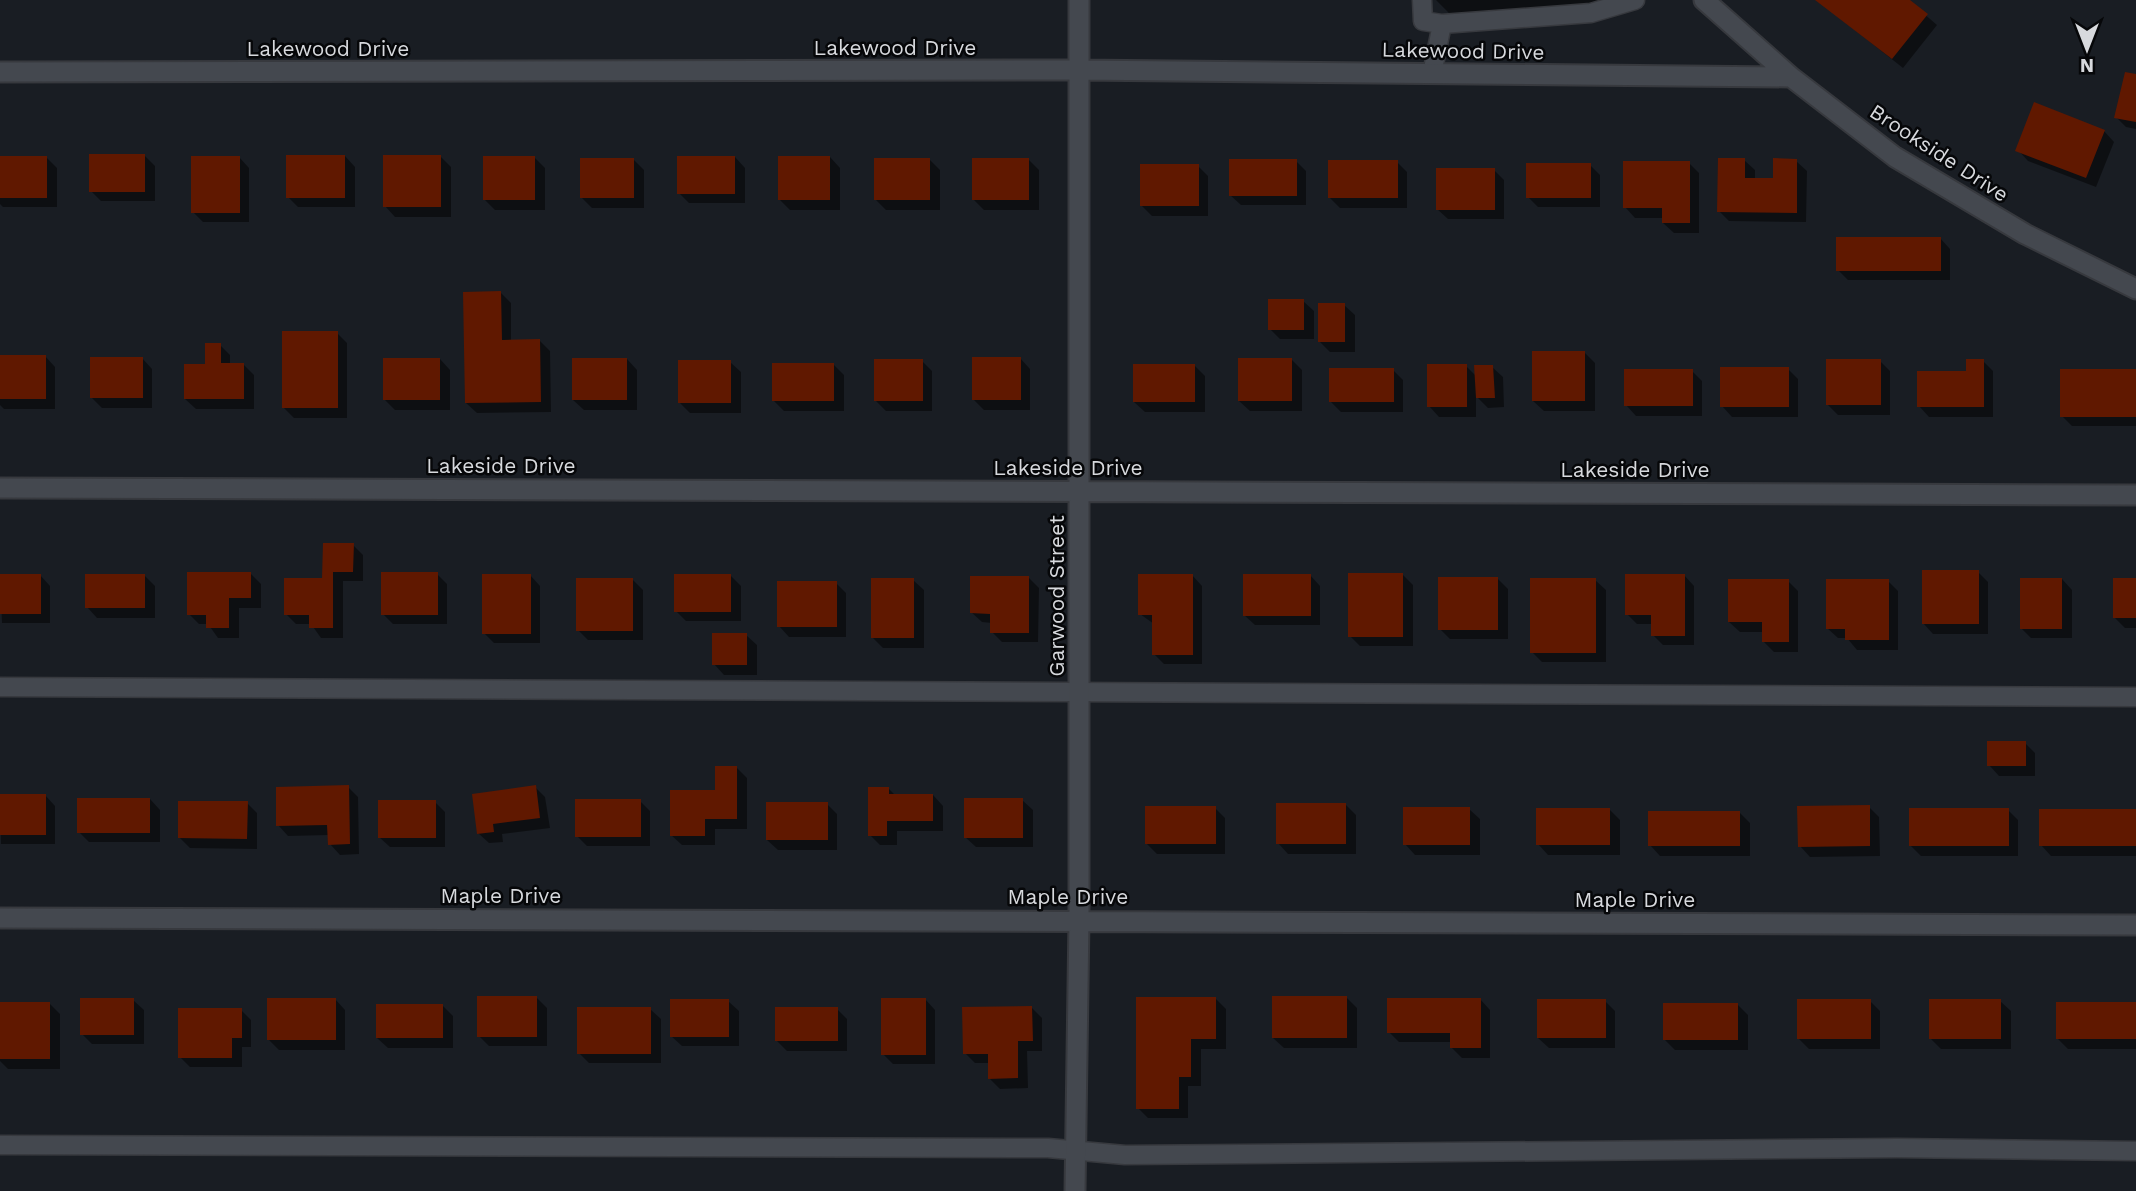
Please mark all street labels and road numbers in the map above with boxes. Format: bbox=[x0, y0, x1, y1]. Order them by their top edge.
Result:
street label: Lakewood Drive bbox=[814, 35, 976, 60]
street label: Lakewood Drive bbox=[247, 36, 409, 61]
street label: Lakewood Drive bbox=[1381, 37, 1545, 64]
street label: Brookside Drive bbox=[1865, 98, 2013, 207]
street label: Lakeside Drive bbox=[426, 453, 576, 478]
street label: Lakeside Drive bbox=[993, 455, 1143, 480]
street label: Lakeside Drive bbox=[1560, 457, 1710, 482]
street label: Garwood Street bbox=[1044, 515, 1069, 677]
street label: Maple Drive bbox=[441, 883, 561, 908]
street label: Maple Drive bbox=[1008, 884, 1128, 909]
street label: Maple Drive bbox=[1575, 887, 1695, 912]

